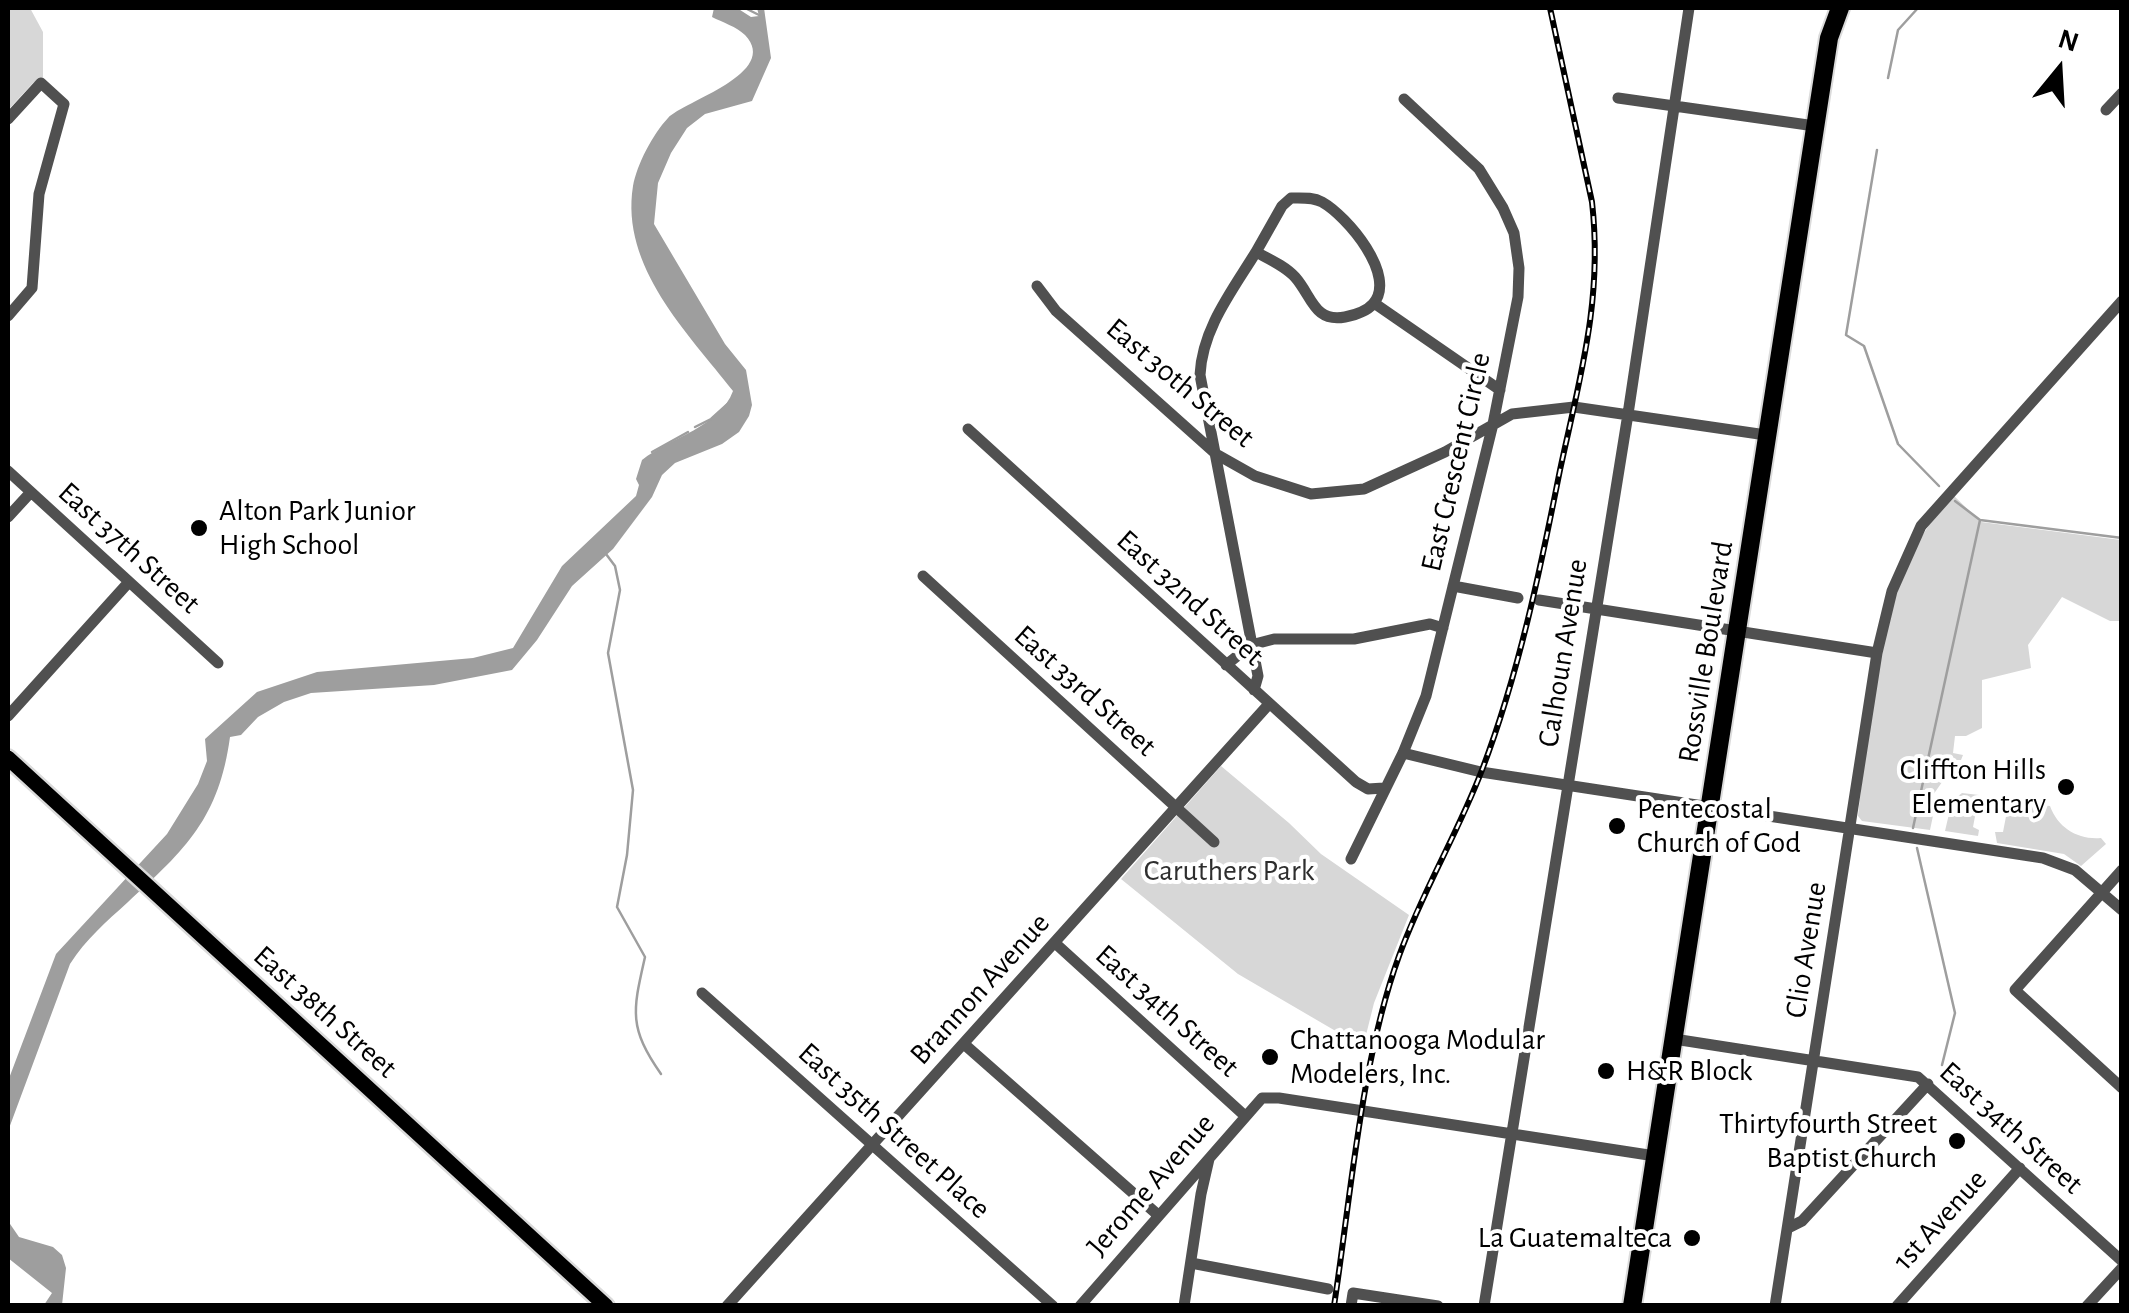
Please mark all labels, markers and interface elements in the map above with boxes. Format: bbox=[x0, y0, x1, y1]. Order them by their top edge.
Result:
north arrow bbox=[2009, 20, 2109, 120]
text: N bbox=[2055, 25, 2082, 58]
street label: East 30th Street bbox=[1099, 311, 1261, 455]
street label: East Crescent Circle bbox=[1413, 349, 1499, 575]
street label: East 37th Street bbox=[50, 475, 208, 621]
place label: Alton Park Junior High School bbox=[219, 493, 415, 564]
marker: Alton Park Junior High School bbox=[188, 517, 210, 539]
street label: East 32nd Street bbox=[1109, 522, 1271, 674]
street label: Rossville Boulevard bbox=[1671, 539, 1741, 765]
street label: Calhoun Avenue bbox=[1530, 556, 1596, 750]
street label: East 33rd Street bbox=[1007, 618, 1163, 764]
place label: Cliffton Hills Elementary bbox=[1900, 752, 2046, 822]
marker: Cliffton Hills Elementary bbox=[2055, 776, 2077, 798]
place label: Pentecostal Church of God bbox=[1637, 791, 1801, 862]
marker: Pentecostal Church of God bbox=[1606, 815, 1628, 837]
park label: Caruthers Park bbox=[1144, 853, 1314, 889]
street label: Clio Avenue bbox=[1777, 879, 1835, 1021]
street label: Brannon Avenue bbox=[902, 906, 1058, 1072]
street label: East 34th Street bbox=[1088, 937, 1246, 1085]
street label: East 38th Street bbox=[246, 938, 404, 1086]
place label: Chattanooga Modular Modelers, Inc. bbox=[1290, 1022, 1545, 1092]
street label: East 35th Street Place bbox=[790, 1035, 998, 1227]
marker: Chattanooga Modular Modelers, Inc. bbox=[1259, 1046, 1281, 1068]
place label: H&R Block bbox=[1626, 1053, 1752, 1089]
street label: East 34th Street bbox=[1932, 1054, 2090, 1202]
marker: H&R Block bbox=[1595, 1060, 1617, 1082]
street label: Jerome Avenue bbox=[1079, 1106, 1223, 1264]
place label: Thirtyfourth Street Baptist Church bbox=[1719, 1106, 1937, 1176]
marker: Thirtyfourth Street Baptist Church bbox=[1946, 1130, 1968, 1152]
street label: 1st Avenue bbox=[1885, 1162, 1995, 1278]
place label: La Guatemalteca bbox=[1478, 1220, 1672, 1256]
marker: La Guatemalteca bbox=[1681, 1227, 1703, 1249]

